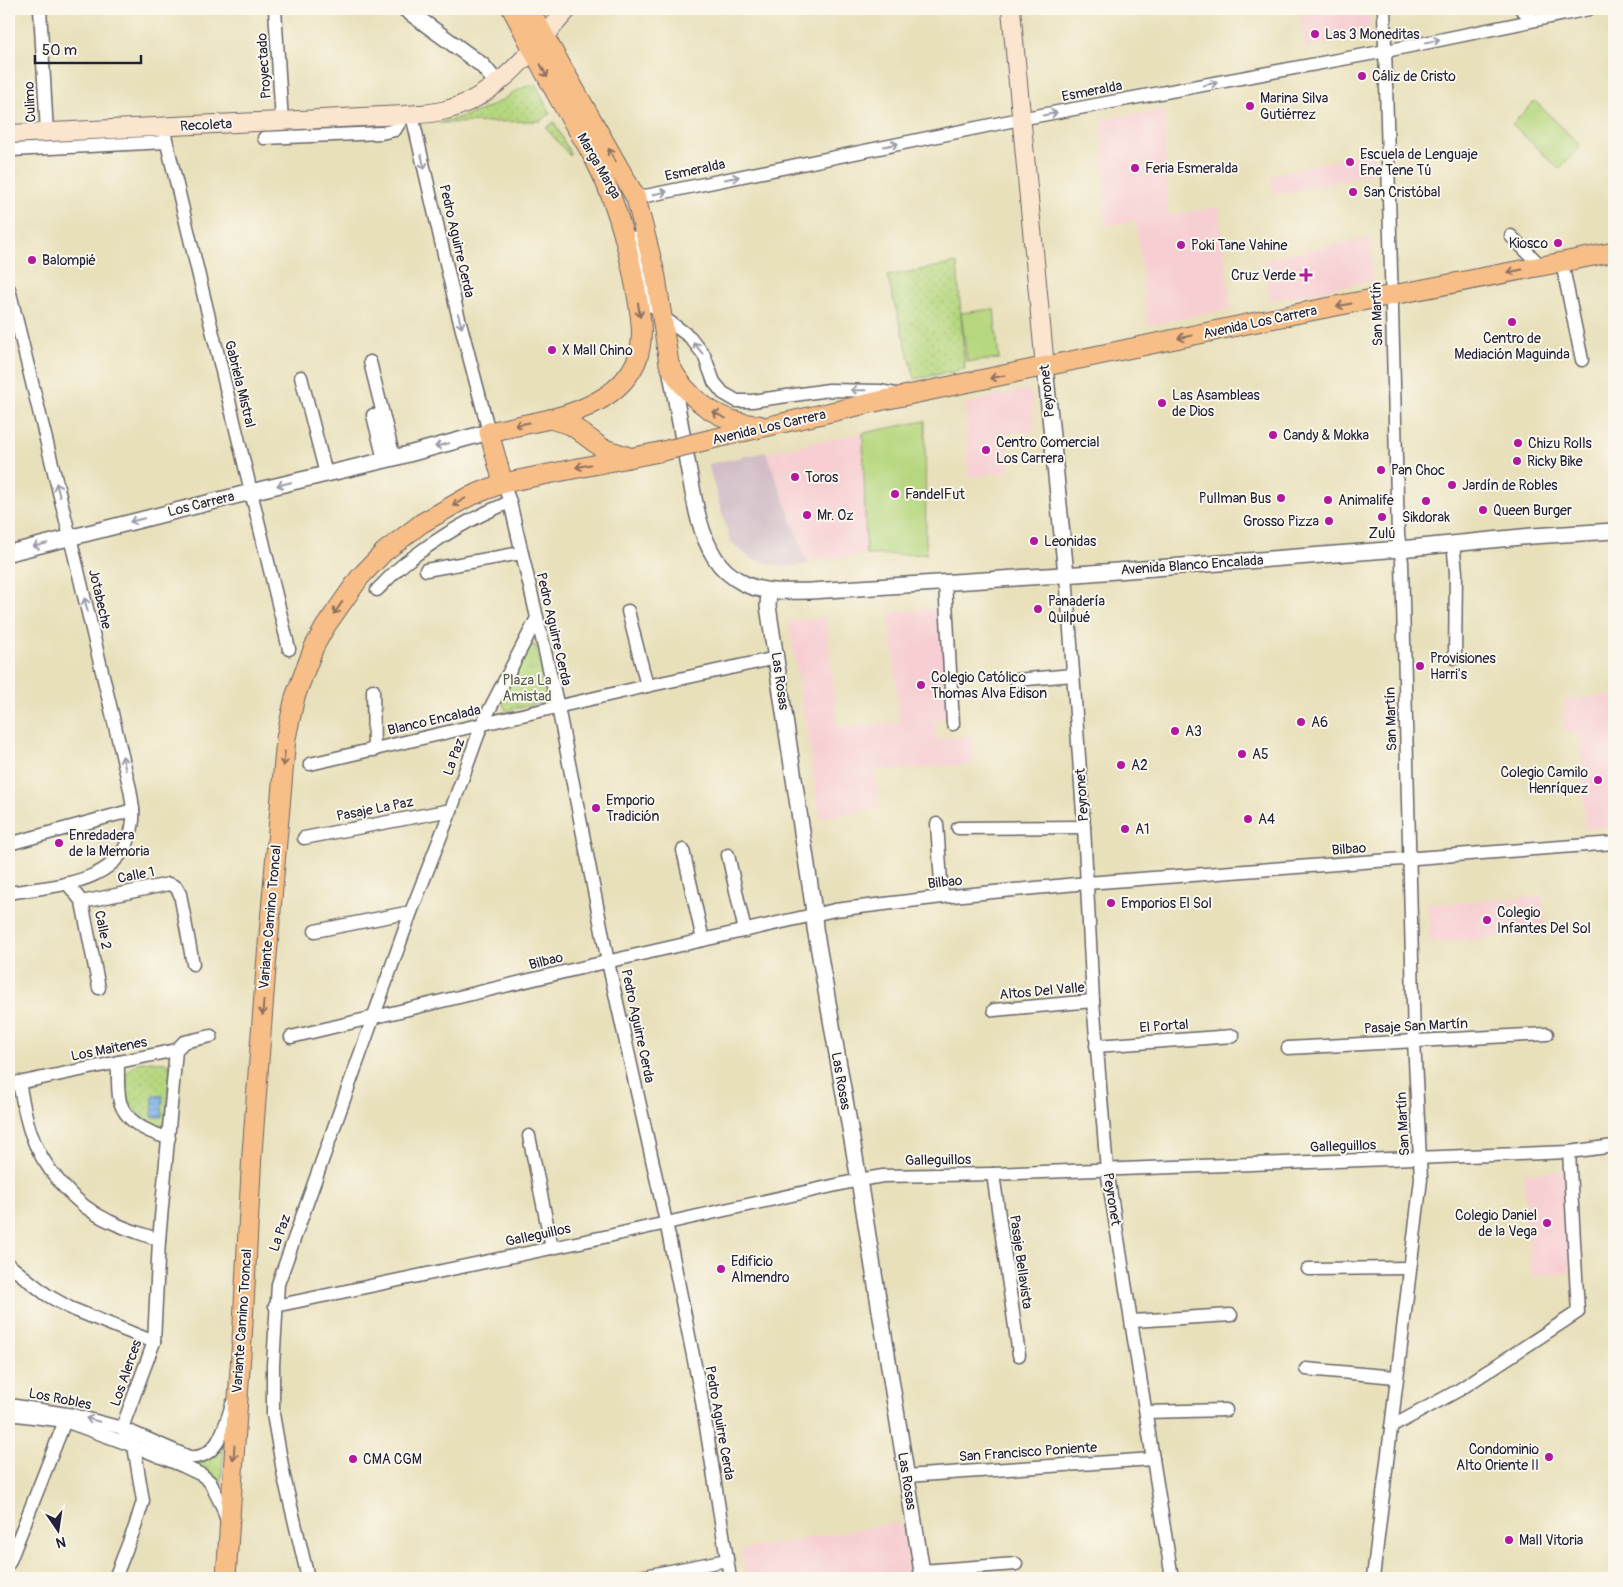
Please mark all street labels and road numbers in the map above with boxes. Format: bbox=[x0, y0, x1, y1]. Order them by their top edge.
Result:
street label: Proyectado bbox=[253, 32, 275, 99]
street label: Esmeralda bbox=[1060, 77, 1124, 105]
street label: Culimo bbox=[20, 81, 40, 123]
street label: Recoleta bbox=[180, 115, 232, 135]
street label: Marga Marga bbox=[573, 130, 625, 202]
street label: Esmeralda bbox=[663, 155, 727, 185]
street label: Pedro Aguirre Cerda bbox=[436, 183, 478, 299]
street label: San Martín bbox=[1367, 282, 1387, 346]
street label: Avenida Los Carrera bbox=[1202, 302, 1318, 342]
street label: Gabriela Mistral bbox=[221, 339, 259, 429]
street label: Peyronet bbox=[1036, 363, 1058, 418]
street label: Avenida Los Carrera bbox=[711, 406, 827, 448]
street label: Los Carrera bbox=[166, 488, 236, 520]
street label: Avenida Blanco Encalada bbox=[1120, 552, 1264, 578]
street label: Jotabeche bbox=[85, 567, 115, 631]
street label: Pedro Aguirre Cerda bbox=[533, 571, 575, 687]
street label: Las Rosas bbox=[768, 651, 793, 712]
street label: San Martín bbox=[1381, 687, 1401, 751]
street label: Blanco Encalada bbox=[386, 701, 482, 739]
street label: La Paz bbox=[439, 736, 469, 778]
street label: Peyronet bbox=[1072, 768, 1092, 822]
street label: Pasaje La Paz bbox=[335, 793, 415, 825]
street label: Bilbao bbox=[1331, 839, 1367, 859]
street label: Variante Camino Troncal bbox=[255, 844, 285, 990]
street label: Calle 1 bbox=[116, 863, 156, 887]
street label: Bilbao bbox=[927, 872, 964, 892]
street label: Calle 2 bbox=[91, 909, 115, 951]
street label: Bilbao bbox=[527, 948, 565, 973]
street label: Pedro Aguirre Cerda bbox=[618, 968, 658, 1084]
street label: Altos Del Valle bbox=[999, 979, 1085, 1003]
street label: Pasaje San Martín bbox=[1364, 1015, 1468, 1037]
street label: El Portal bbox=[1139, 1016, 1189, 1036]
street label: Los Maitenes bbox=[70, 1033, 149, 1065]
street label: Las Rosas bbox=[828, 1051, 855, 1112]
street label: San Martín bbox=[1393, 1091, 1413, 1157]
street label: Galleguillos bbox=[1310, 1136, 1377, 1156]
street label: Galleguillos bbox=[905, 1151, 972, 1169]
street label: Peyronet bbox=[1099, 1171, 1125, 1227]
street label: La Paz bbox=[265, 1212, 295, 1254]
street label: Pasaje Bellavista bbox=[1006, 1214, 1036, 1310]
street label: Galleguillos bbox=[504, 1220, 573, 1250]
street label: Variante Camino Troncal bbox=[228, 1248, 256, 1394]
street label: Los Alerces bbox=[107, 1337, 146, 1409]
street label: Pedro Aguirre Cerda bbox=[702, 1365, 738, 1481]
street label: Los Robles bbox=[27, 1385, 94, 1414]
street label: San Francisco Poniente bbox=[958, 1439, 1098, 1465]
street label: Las Rosas bbox=[894, 1451, 920, 1512]

